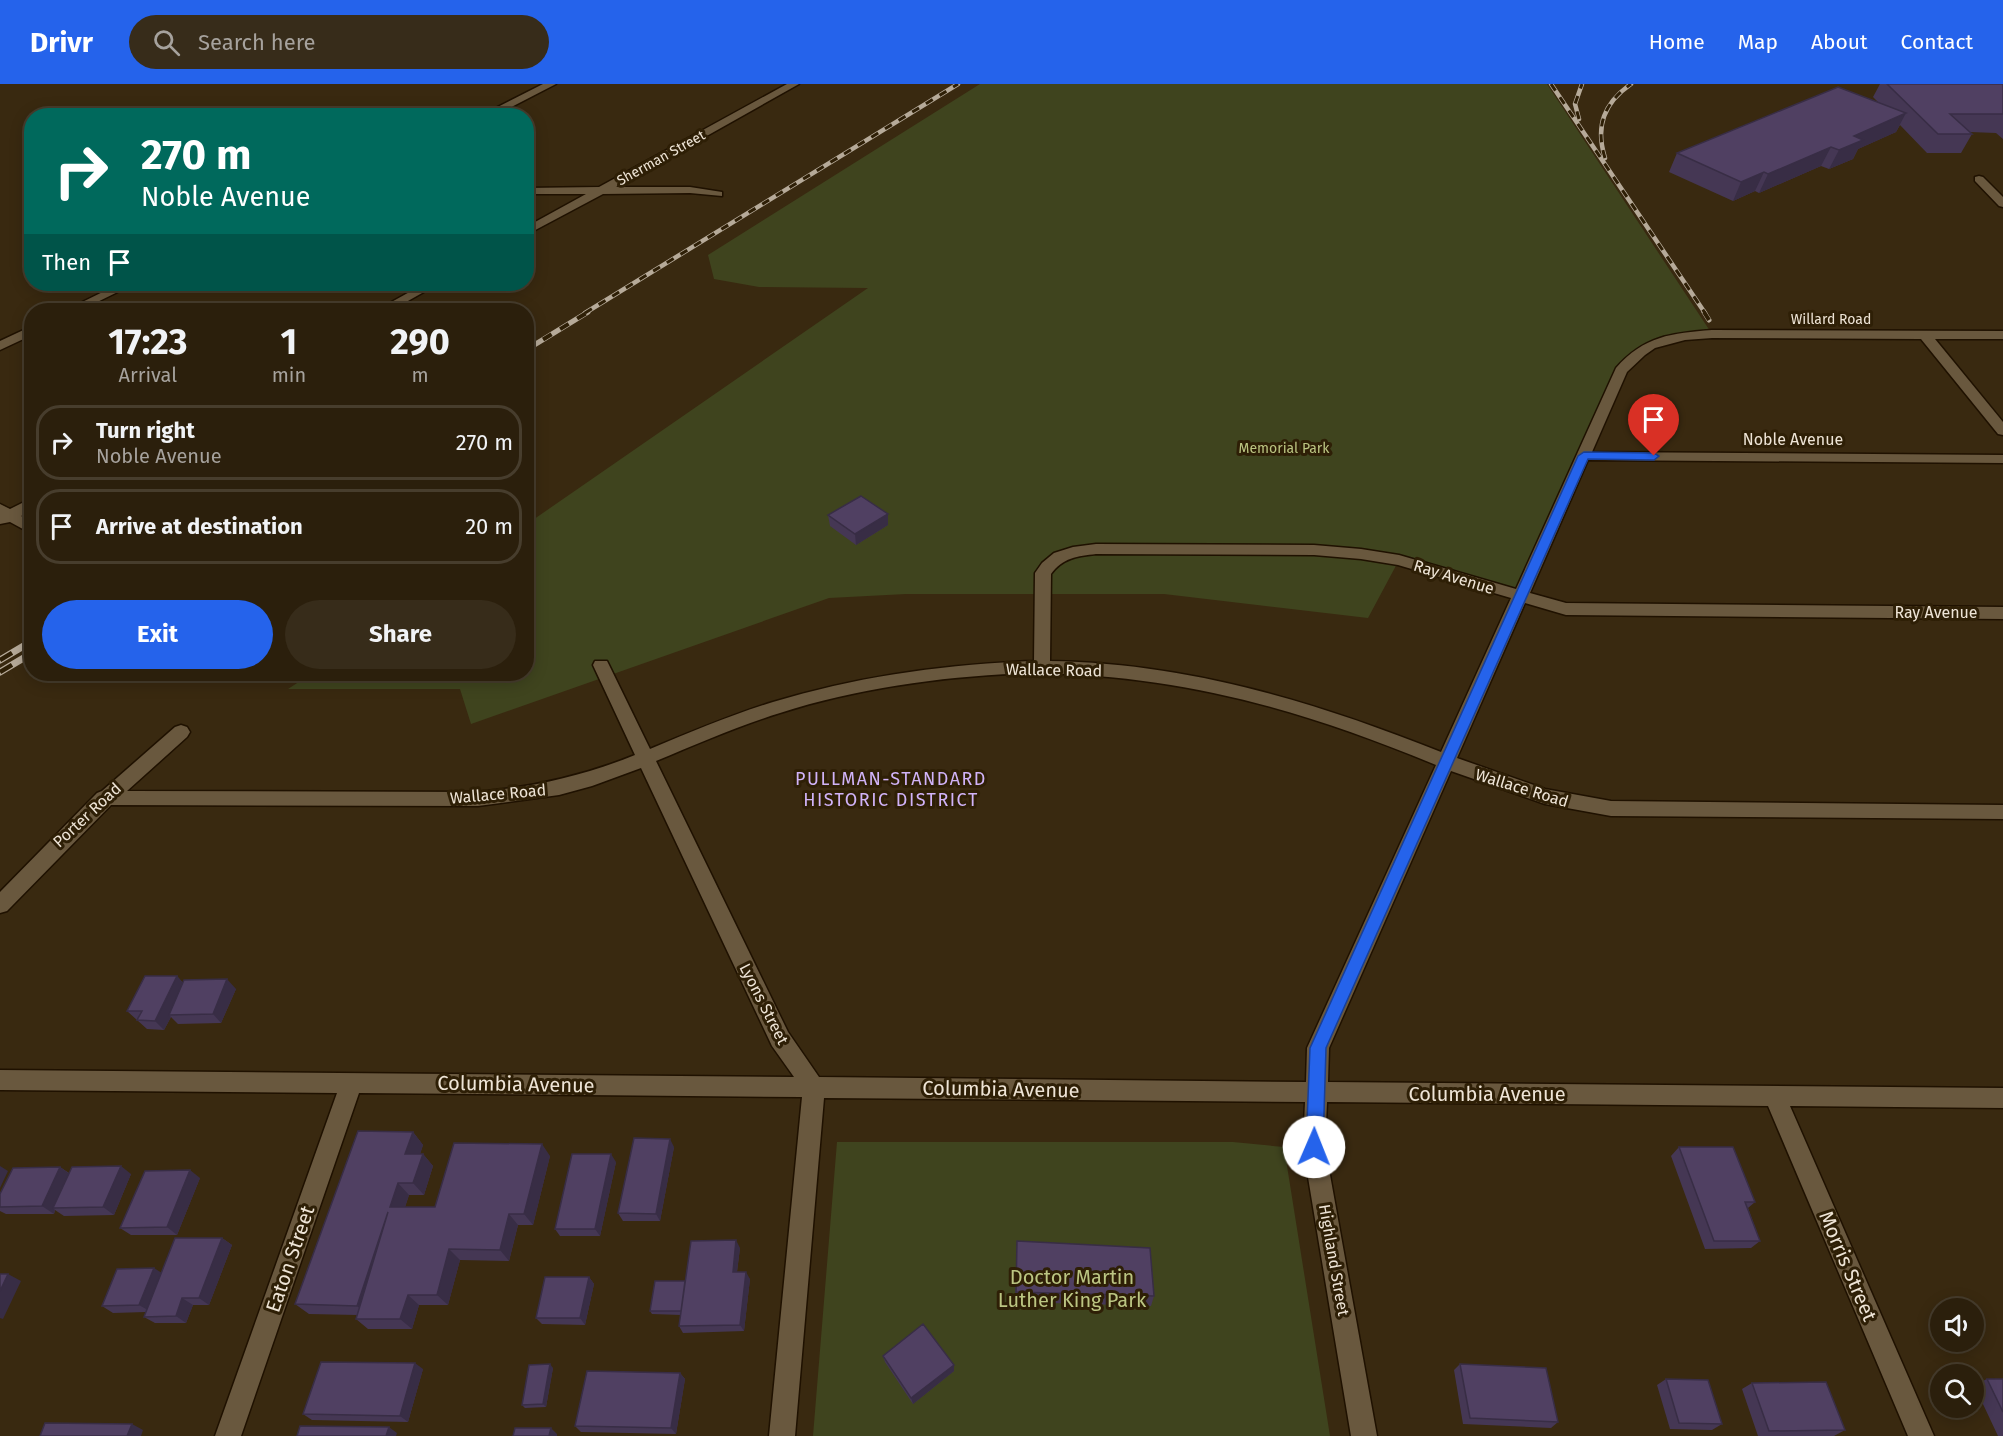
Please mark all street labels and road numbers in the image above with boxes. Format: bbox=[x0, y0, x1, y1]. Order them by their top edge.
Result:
street label: Sherman Street bbox=[614, 126, 709, 189]
street label: Willard Road bbox=[1791, 311, 1871, 328]
street label: Noble Avenue bbox=[1743, 430, 1843, 449]
street label: Ray Avenue bbox=[1411, 556, 1497, 598]
street label: Ray Avenue bbox=[1894, 603, 1978, 622]
street label: Wallace Road bbox=[1006, 660, 1102, 680]
street label: Wallace Road bbox=[1473, 765, 1571, 811]
street label: Porter Road bbox=[49, 779, 125, 851]
street label: Wallace Road bbox=[449, 780, 547, 808]
street label: Lyons Street bbox=[735, 960, 793, 1048]
street label: Columbia Avenue bbox=[437, 1071, 595, 1097]
street label: Columbia Avenue bbox=[922, 1076, 1080, 1102]
street label: Columbia Avenue bbox=[1408, 1082, 1566, 1106]
street label: Eaton Street bbox=[261, 1202, 320, 1315]
street label: Highland Street bbox=[1315, 1203, 1353, 1318]
street label: Morris Street bbox=[1814, 1207, 1882, 1325]

